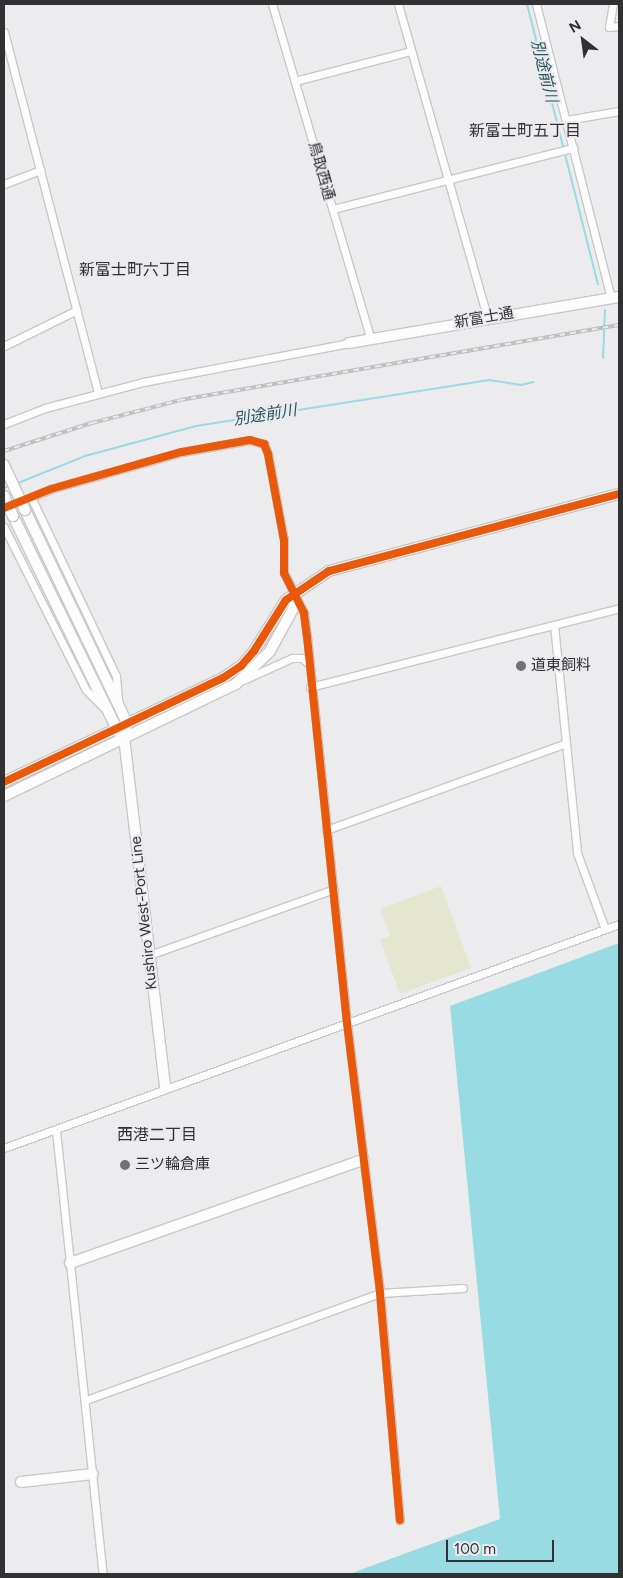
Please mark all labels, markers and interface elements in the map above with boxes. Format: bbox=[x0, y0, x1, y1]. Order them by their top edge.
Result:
north arrow bbox=[558, 15, 608, 65]
text: N bbox=[566, 17, 584, 37]
water label: 別途前川 bbox=[527, 38, 561, 104]
district label: 新富士町五丁目 bbox=[469, 121, 581, 141]
street label: 鳥取西通 bbox=[304, 140, 338, 202]
district label: 新富士町六丁目 bbox=[79, 260, 191, 280]
street label: 新富士通 bbox=[453, 304, 515, 332]
water label: 別途前川 bbox=[232, 401, 298, 429]
place label: 道東飼料 bbox=[531, 657, 591, 675]
marker: 道東飼料 bbox=[515, 660, 527, 672]
street label: Kushiro West-Port Line bbox=[127, 835, 161, 991]
district label: 西港二丁目 bbox=[117, 1125, 197, 1145]
place label: 三ツ輪倉庫 bbox=[135, 1156, 210, 1174]
marker: 三ツ輪倉庫 bbox=[119, 1159, 131, 1171]
scale bar bbox=[448, 1530, 556, 1562]
text: 100 m bbox=[454, 1540, 496, 1558]

